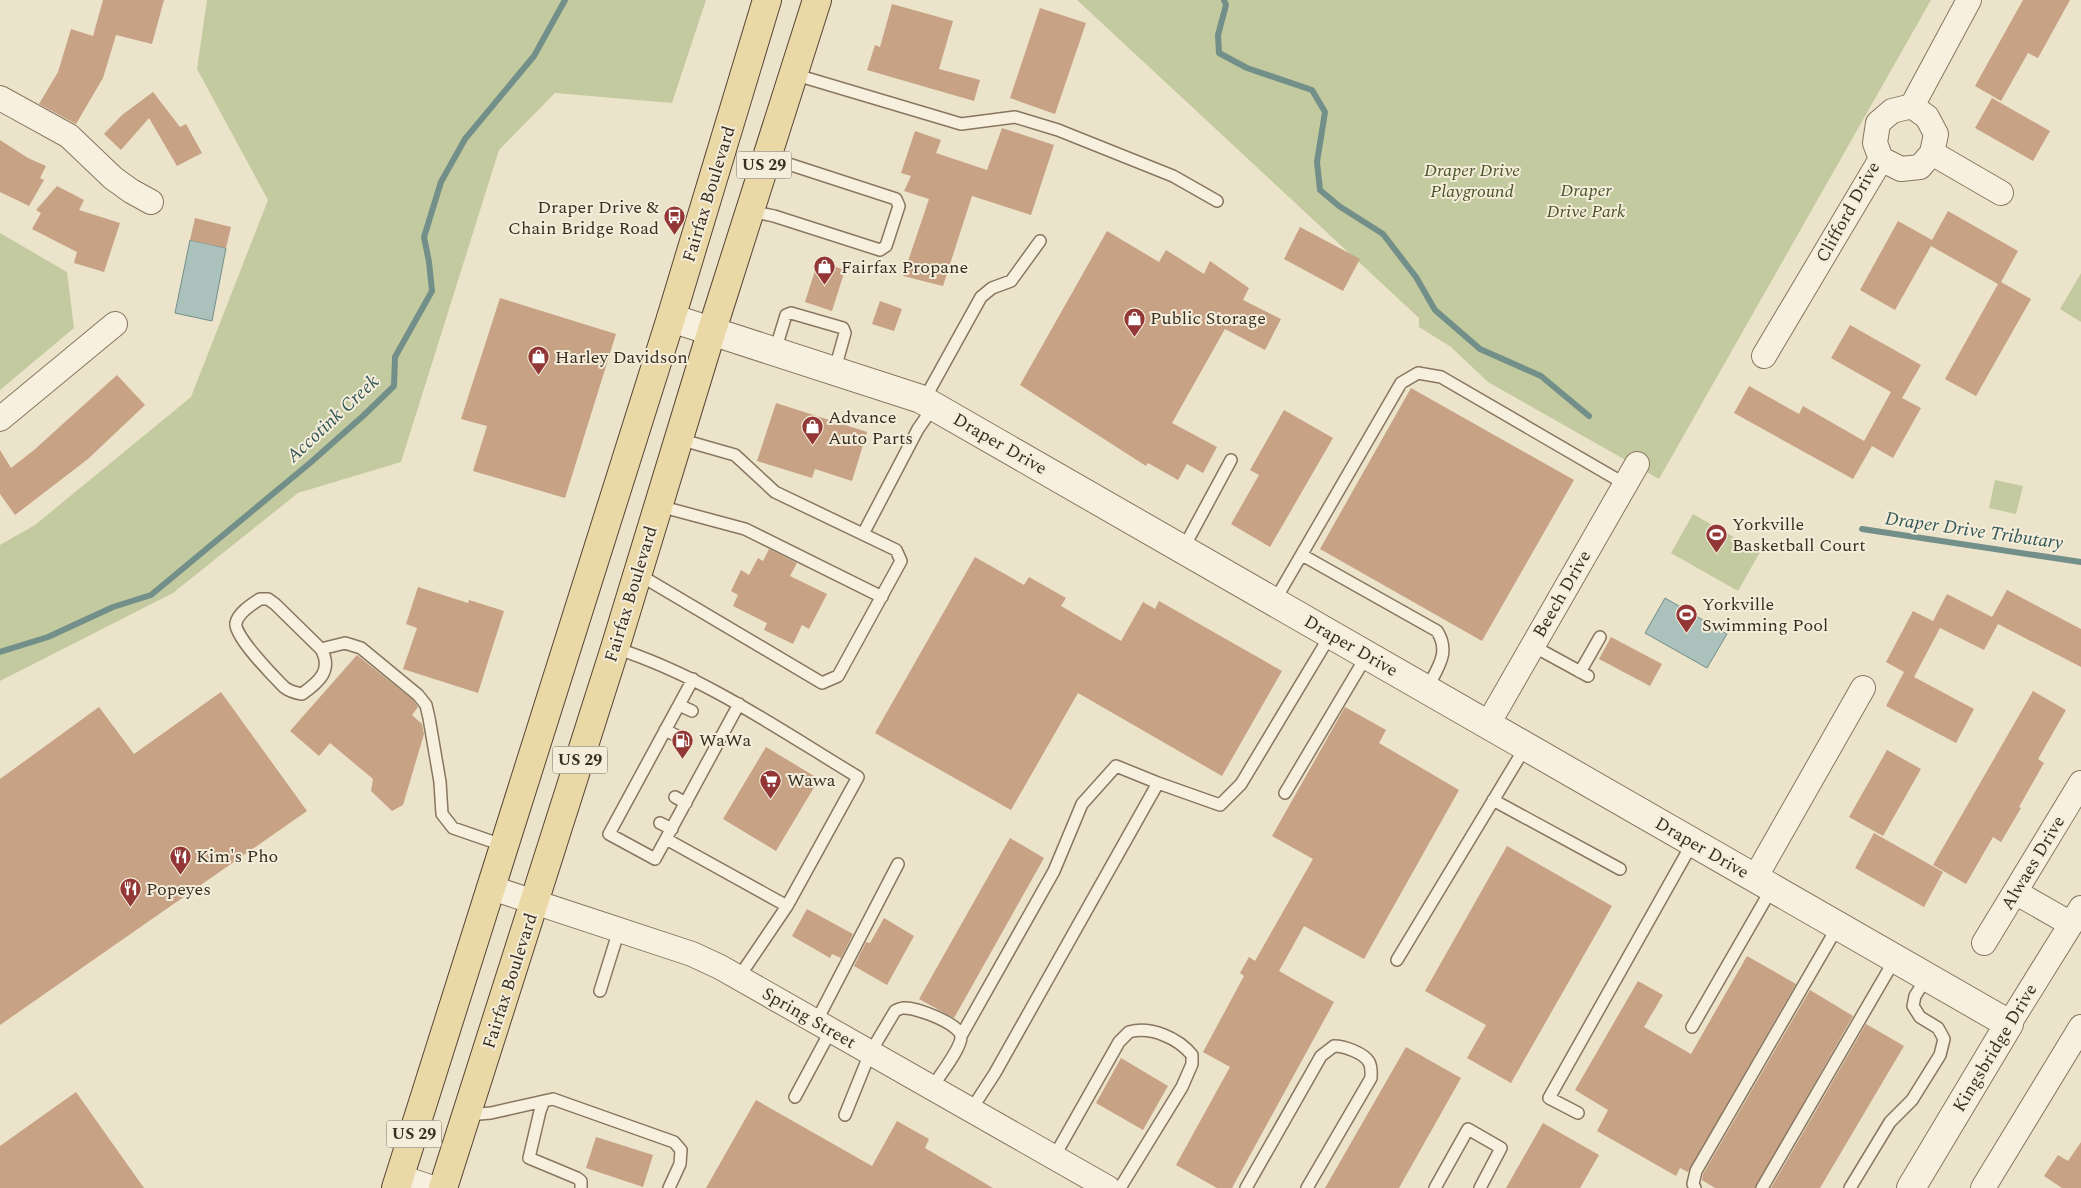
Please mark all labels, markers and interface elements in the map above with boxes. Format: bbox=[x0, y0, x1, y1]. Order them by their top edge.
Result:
street label: Fairfax Boulevard bbox=[675, 123, 743, 265]
road number: US 29 bbox=[736, 152, 792, 178]
park label: Draper Drive Playground bbox=[1424, 157, 1520, 205]
street label: Clifford Drive bbox=[1809, 157, 1887, 267]
park label: Draper Drive Park bbox=[1547, 177, 1626, 225]
place label: Draper Drive & Chain Bridge Road bbox=[508, 194, 659, 242]
bus stop icon: Draper Drive & Chain Bridge Road bbox=[663, 205, 687, 236]
place label: Fairfax Propane bbox=[841, 254, 968, 281]
shop icon: Fairfax Propane bbox=[813, 255, 837, 286]
place label: Public Storage bbox=[1150, 305, 1266, 332]
shop icon: Public Storage bbox=[1122, 306, 1146, 337]
place label: Harley Davidson bbox=[555, 344, 688, 371]
shop icon: Harley Davidson bbox=[527, 345, 551, 376]
water label: Accotink Creek bbox=[279, 368, 386, 471]
place label: Advance Auto Parts bbox=[828, 404, 913, 452]
street label: Draper Drive bbox=[948, 406, 1052, 482]
shop icon: Advance Auto Parts bbox=[800, 415, 824, 446]
water label: Draper Drive Tributary bbox=[1883, 504, 2065, 558]
place label: Yorkville Basketball Court bbox=[1732, 511, 1866, 559]
sports icon: Yorkville Basketball Court bbox=[1704, 522, 1728, 553]
street label: Fairfax Boulevard bbox=[597, 523, 665, 665]
street label: Beech Drive bbox=[1526, 545, 1598, 643]
place label: Yorkville Swimming Pool bbox=[1702, 591, 1828, 639]
sports icon: Yorkville Swimming Pool bbox=[1674, 602, 1698, 633]
street label: Draper Drive bbox=[1299, 608, 1403, 684]
place label: WaWa bbox=[699, 727, 751, 754]
fuel station icon: WaWa bbox=[671, 728, 695, 759]
road number: US 29 bbox=[552, 746, 608, 774]
place label: Wawa bbox=[787, 767, 836, 794]
supermarket icon: Wawa bbox=[759, 768, 783, 799]
street label: Draper Drive bbox=[1650, 810, 1754, 886]
street label: Alwaes Drive bbox=[1994, 811, 2072, 915]
place label: Kim's Pho bbox=[196, 843, 278, 870]
restaurant icon: Kim's Pho bbox=[168, 844, 192, 875]
place label: Popeyes bbox=[146, 876, 211, 903]
restaurant icon: Popeyes bbox=[118, 877, 142, 908]
street label: Fairfax Boulevard bbox=[475, 910, 545, 1052]
street label: Kingsbridge Drive bbox=[1946, 979, 2044, 1117]
street label: Spring Street bbox=[757, 980, 861, 1056]
road number: US 29 bbox=[386, 1120, 442, 1148]

